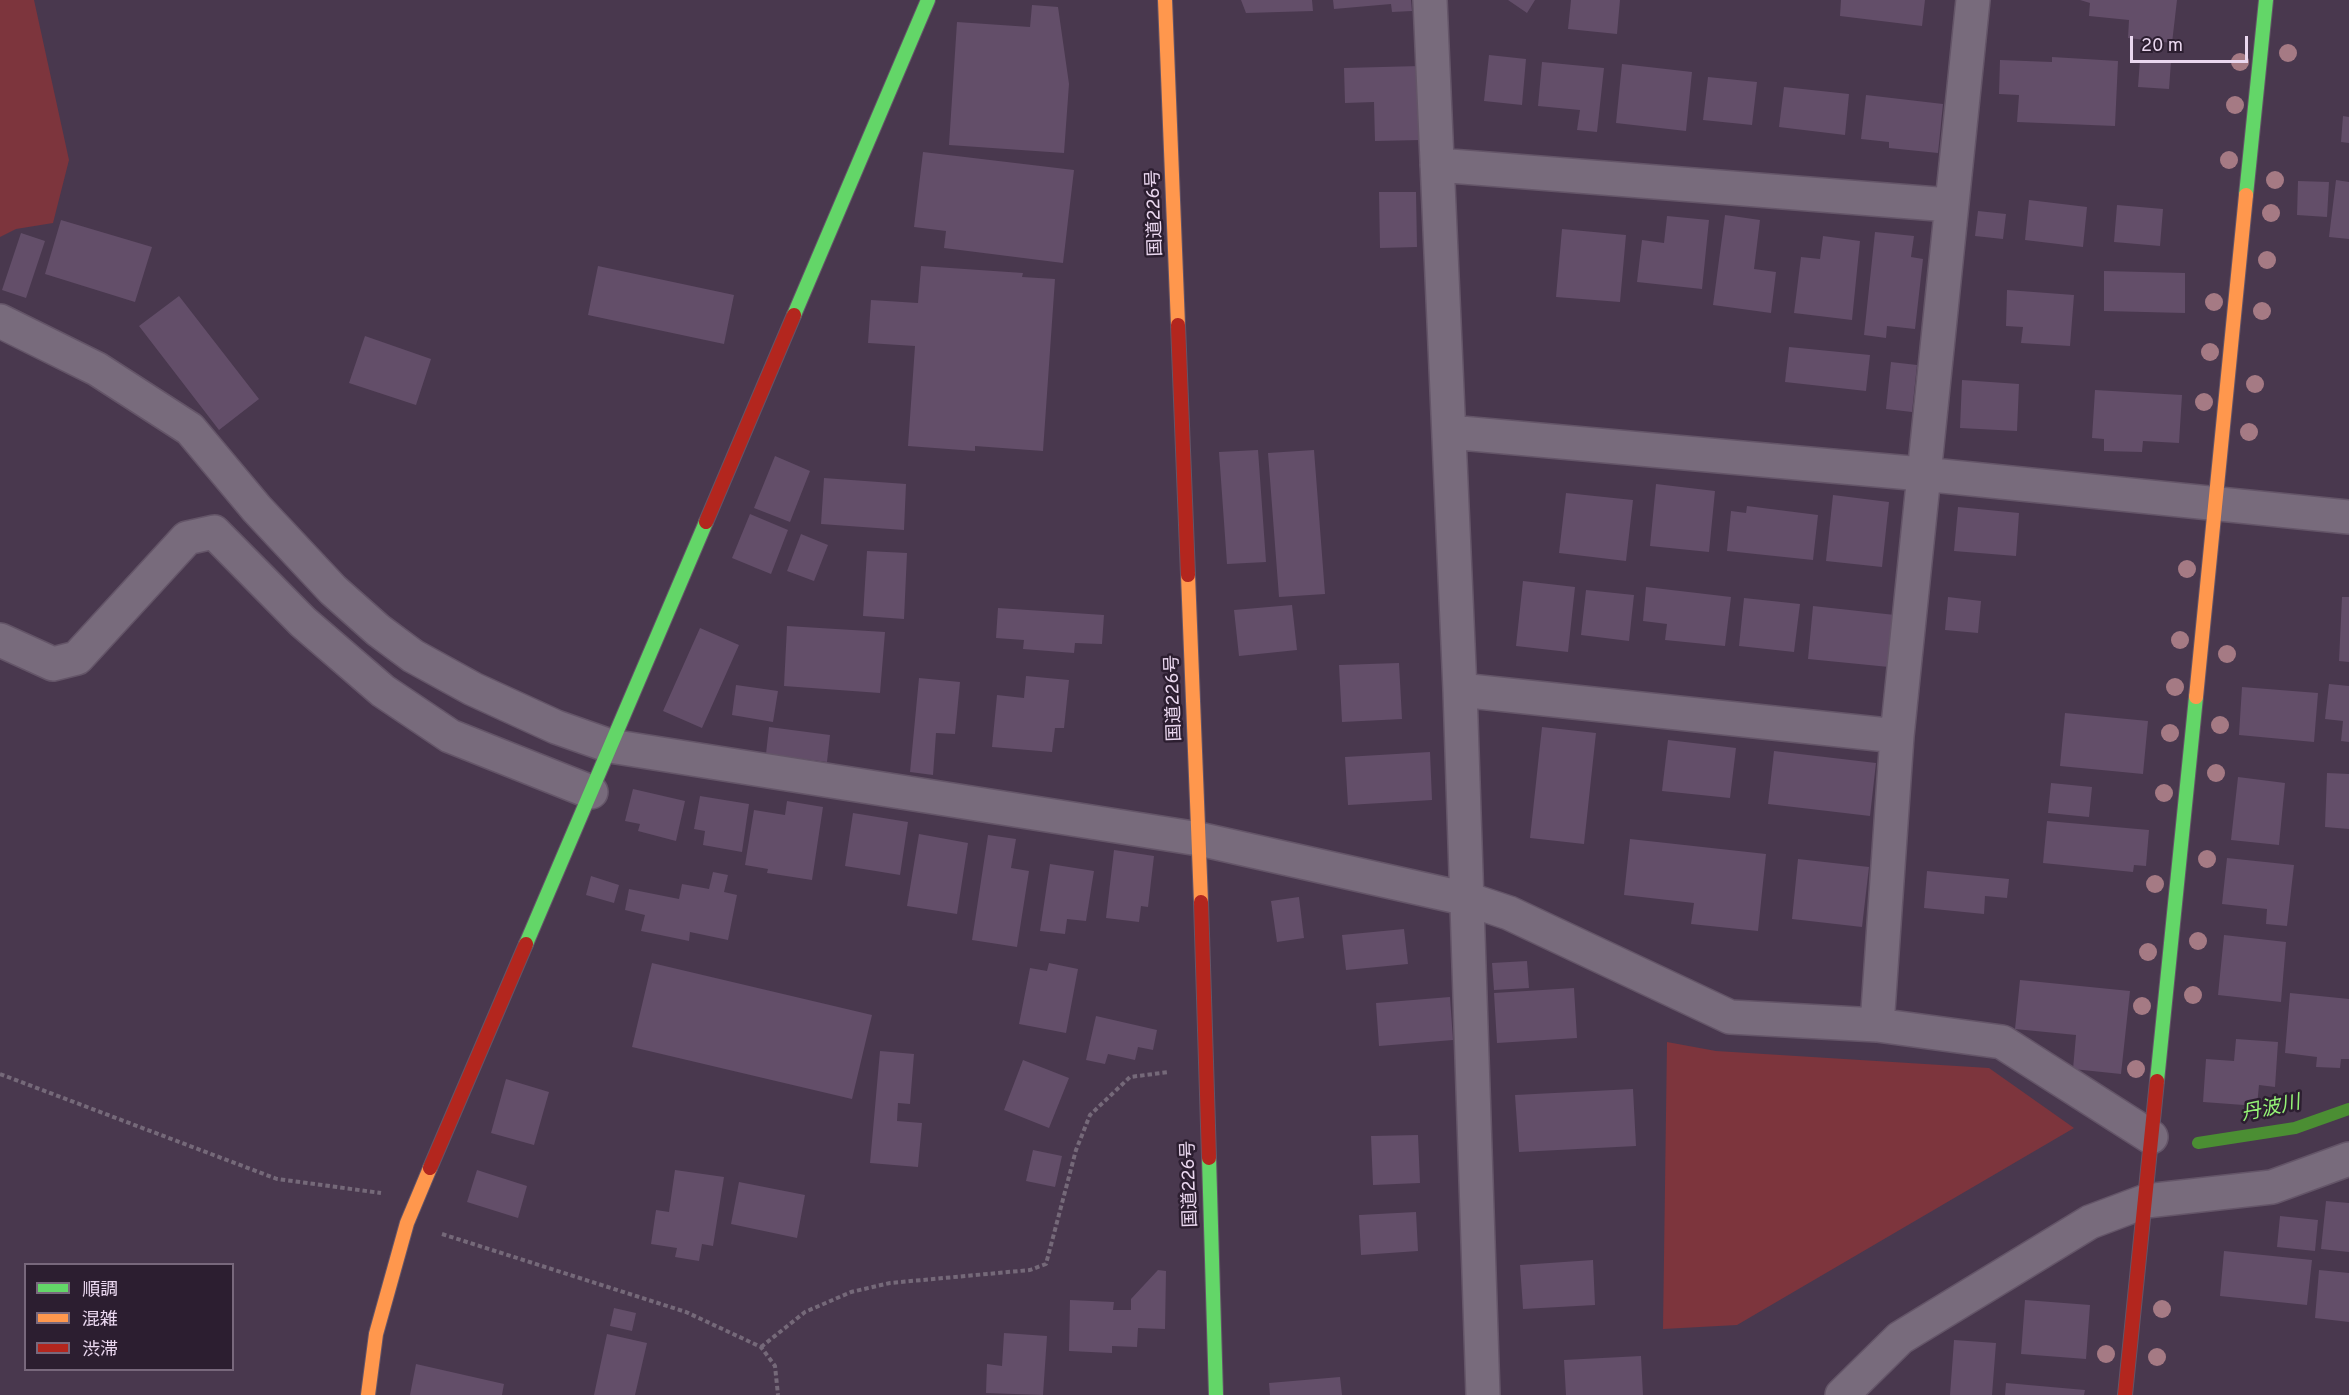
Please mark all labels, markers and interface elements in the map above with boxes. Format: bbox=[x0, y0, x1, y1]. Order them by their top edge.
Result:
scale bar bbox=[2133, 24, 2252, 62]
text: 20 m bbox=[2141, 35, 2183, 58]
street label: 国道226号 bbox=[1144, 169, 1168, 257]
street label: 国道226号 bbox=[1163, 654, 1187, 742]
water label: 丹波川 bbox=[2239, 1092, 2303, 1128]
street label: 国道226号 bbox=[1179, 1140, 1203, 1228]
legend bbox=[24, 1263, 234, 1371]
text: 順調 bbox=[82, 1279, 118, 1302]
text: 混雑 bbox=[82, 1309, 118, 1332]
text: 渋滞 bbox=[82, 1339, 118, 1362]

